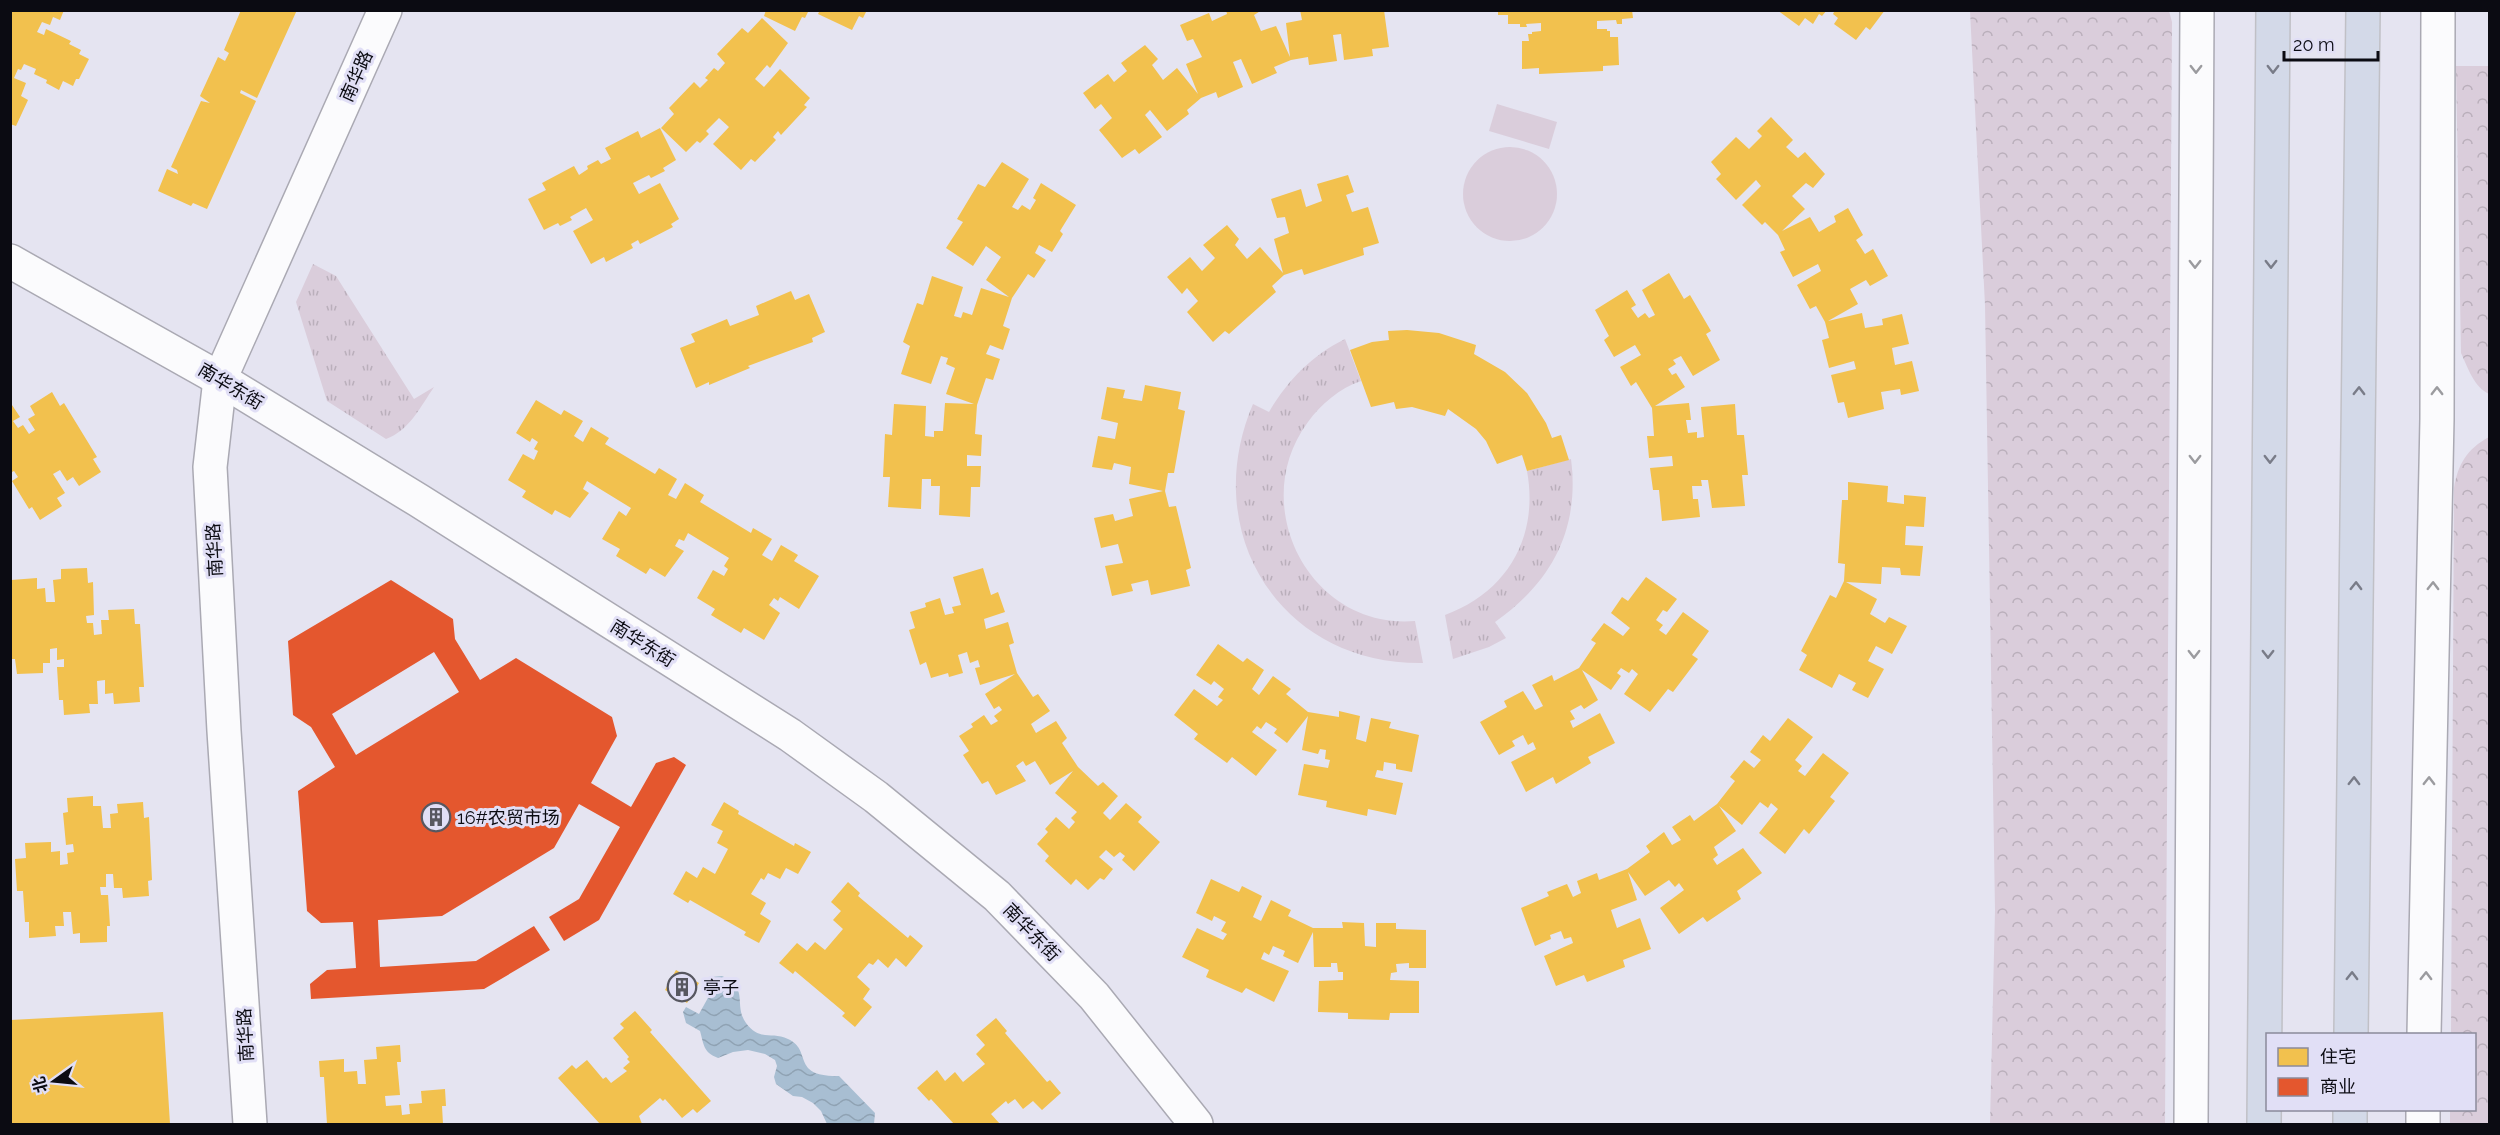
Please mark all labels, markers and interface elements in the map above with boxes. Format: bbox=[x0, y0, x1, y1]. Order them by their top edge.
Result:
scale bar bbox=[2284, 24, 2378, 62]
text: 20 m bbox=[2293, 34, 2335, 55]
street label: 南华路 bbox=[335, 47, 377, 105]
one-way arrow bbox=[2190, 64, 2202, 73]
one-way arrow bbox=[2267, 64, 2279, 73]
one-way arrow bbox=[2189, 259, 2202, 268]
one-way arrow bbox=[2265, 259, 2277, 268]
street label: 南华东街 bbox=[195, 358, 267, 414]
one-way arrow bbox=[2353, 387, 2365, 396]
one-way arrow bbox=[2431, 387, 2443, 396]
one-way arrow bbox=[2188, 454, 2201, 463]
one-way arrow bbox=[2263, 454, 2276, 463]
street label: 南华路 bbox=[202, 522, 226, 578]
one-way arrow bbox=[2350, 582, 2363, 591]
one-way arrow bbox=[2427, 582, 2440, 591]
street label: 南华东街 bbox=[607, 615, 679, 671]
one-way arrow bbox=[2188, 649, 2200, 658]
one-way arrow bbox=[2262, 649, 2274, 658]
one-way arrow bbox=[2348, 777, 2360, 786]
one-way arrow bbox=[2423, 777, 2436, 786]
building icon: 16#农贸市场 bbox=[420, 801, 452, 833]
place label: 16#农贸市场 bbox=[457, 807, 560, 828]
street label: 南华东街 bbox=[999, 899, 1065, 965]
building icon: 亭子 bbox=[666, 971, 698, 1003]
one-way arrow bbox=[2346, 972, 2358, 981]
one-way arrow bbox=[2419, 972, 2432, 981]
place label: 亭子 bbox=[703, 977, 739, 998]
street label: 南华路 bbox=[233, 1007, 257, 1063]
legend bbox=[2266, 1033, 2476, 1111]
text: 住宅 bbox=[2320, 1046, 2356, 1067]
north arrow bbox=[24, 1051, 84, 1111]
text: 北 bbox=[29, 1075, 51, 1095]
text: 商业 bbox=[2320, 1076, 2356, 1097]

